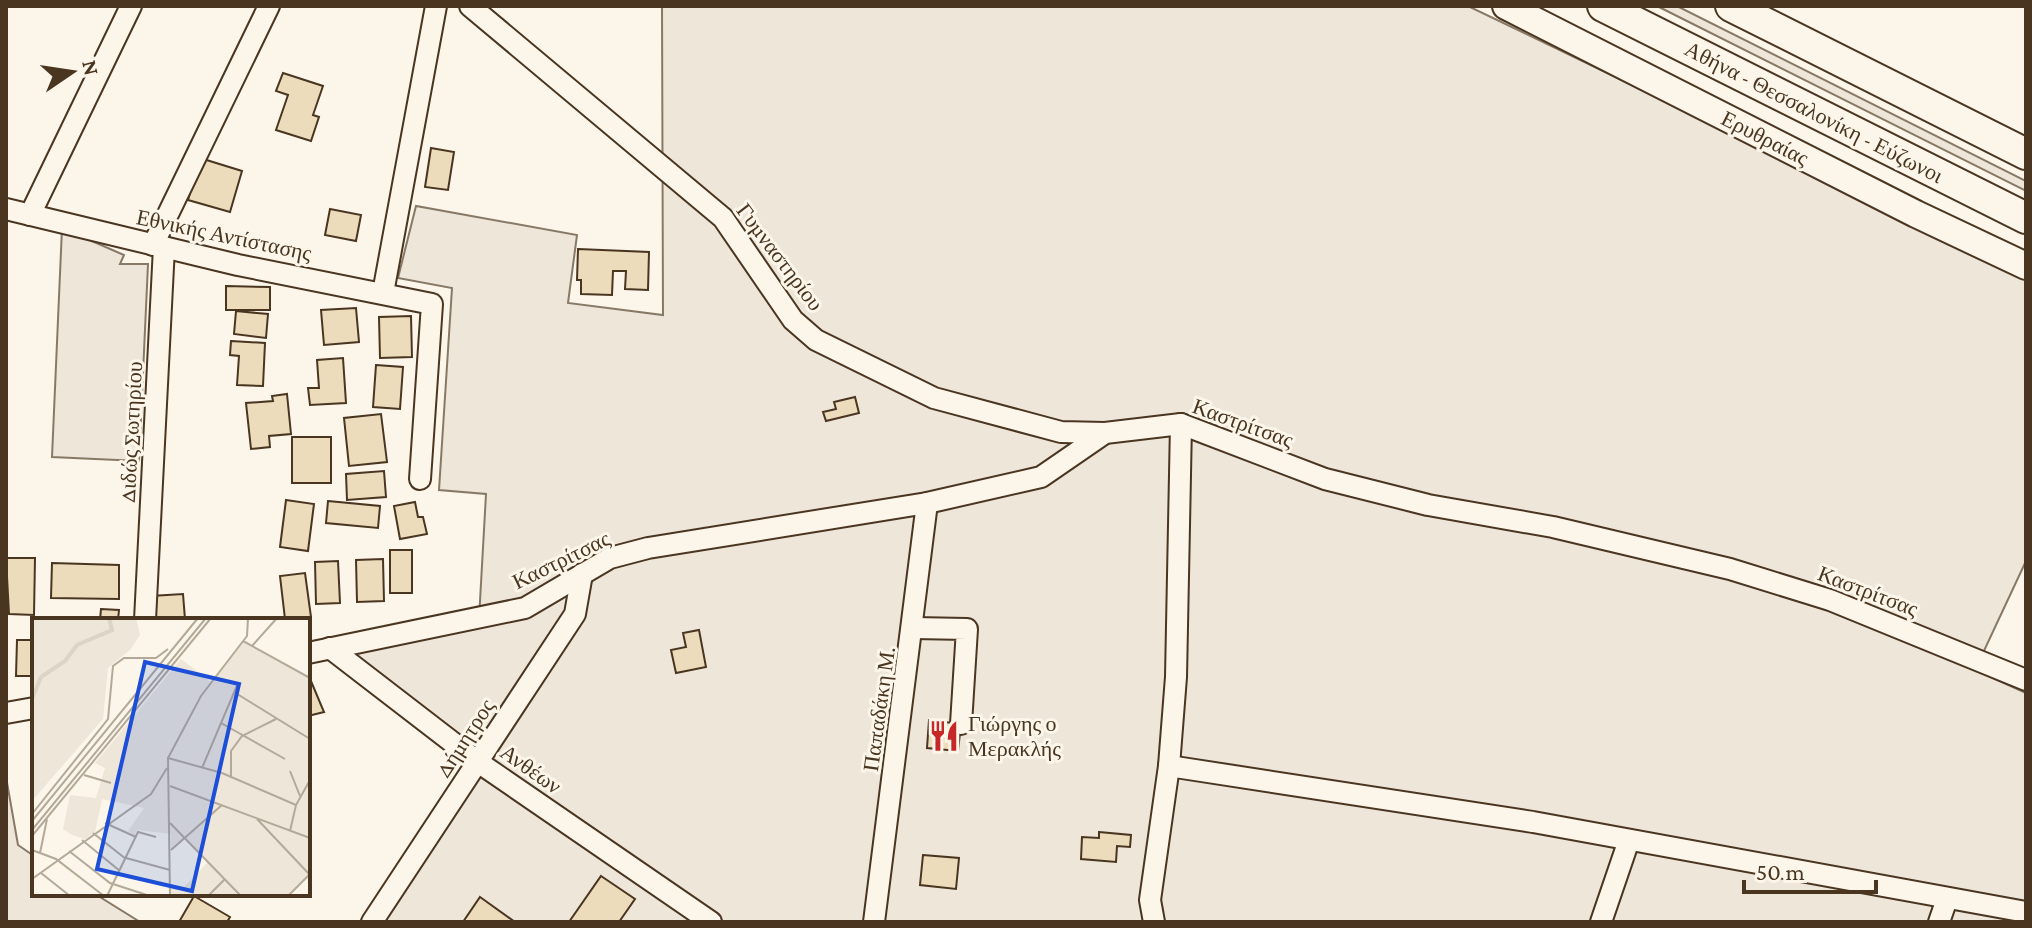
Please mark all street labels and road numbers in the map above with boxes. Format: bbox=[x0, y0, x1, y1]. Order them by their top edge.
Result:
street label: Αθήνα - Θεσσαλονίκη - Εύζωνοι bbox=[1681, 36, 1947, 188]
street label: Ερυθραίας bbox=[1717, 105, 1813, 171]
street label: Γυμναστηρίου bbox=[732, 198, 829, 316]
street label: Εθνικής Αντίστασης bbox=[134, 204, 314, 266]
street label: Διδώς Σωτηρίου bbox=[115, 361, 147, 503]
street label: Καστρίτσας bbox=[1189, 393, 1297, 453]
street label: Καστρίτσας bbox=[508, 526, 614, 594]
street label: Καστρίτσας bbox=[1814, 560, 1922, 622]
street label: Παπαδάκη Μ. bbox=[858, 645, 900, 773]
street label: Δήμητρος bbox=[431, 694, 500, 782]
street label: Ανθέων bbox=[496, 739, 566, 799]

